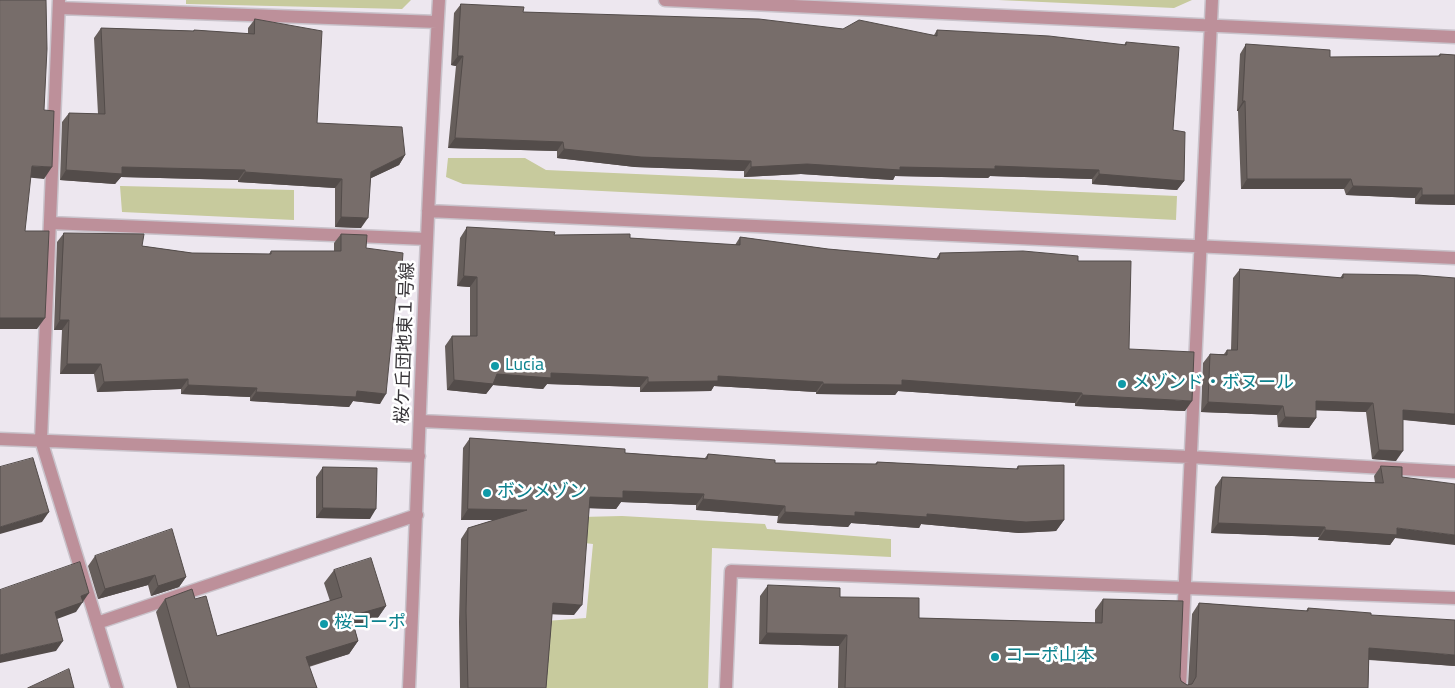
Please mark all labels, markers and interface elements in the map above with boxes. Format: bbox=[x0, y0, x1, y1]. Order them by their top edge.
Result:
street label: 桜ケ丘団地東１号線 bbox=[392, 262, 420, 424]
place label: Lucia bbox=[505, 355, 544, 377]
marker: Lucia bbox=[489, 360, 501, 372]
place label: メゾンド・ボヌール bbox=[1132, 373, 1294, 395]
marker: メゾンド・ボヌール bbox=[1116, 378, 1128, 390]
place label: ボンメゾン bbox=[497, 482, 587, 504]
marker: ボンメゾン bbox=[481, 487, 493, 499]
place label: 桜コーポ bbox=[334, 613, 406, 635]
marker: 桜コーポ bbox=[318, 618, 330, 630]
place label: コーポ山本 bbox=[1005, 646, 1095, 668]
marker: コーポ山本 bbox=[989, 651, 1001, 663]

